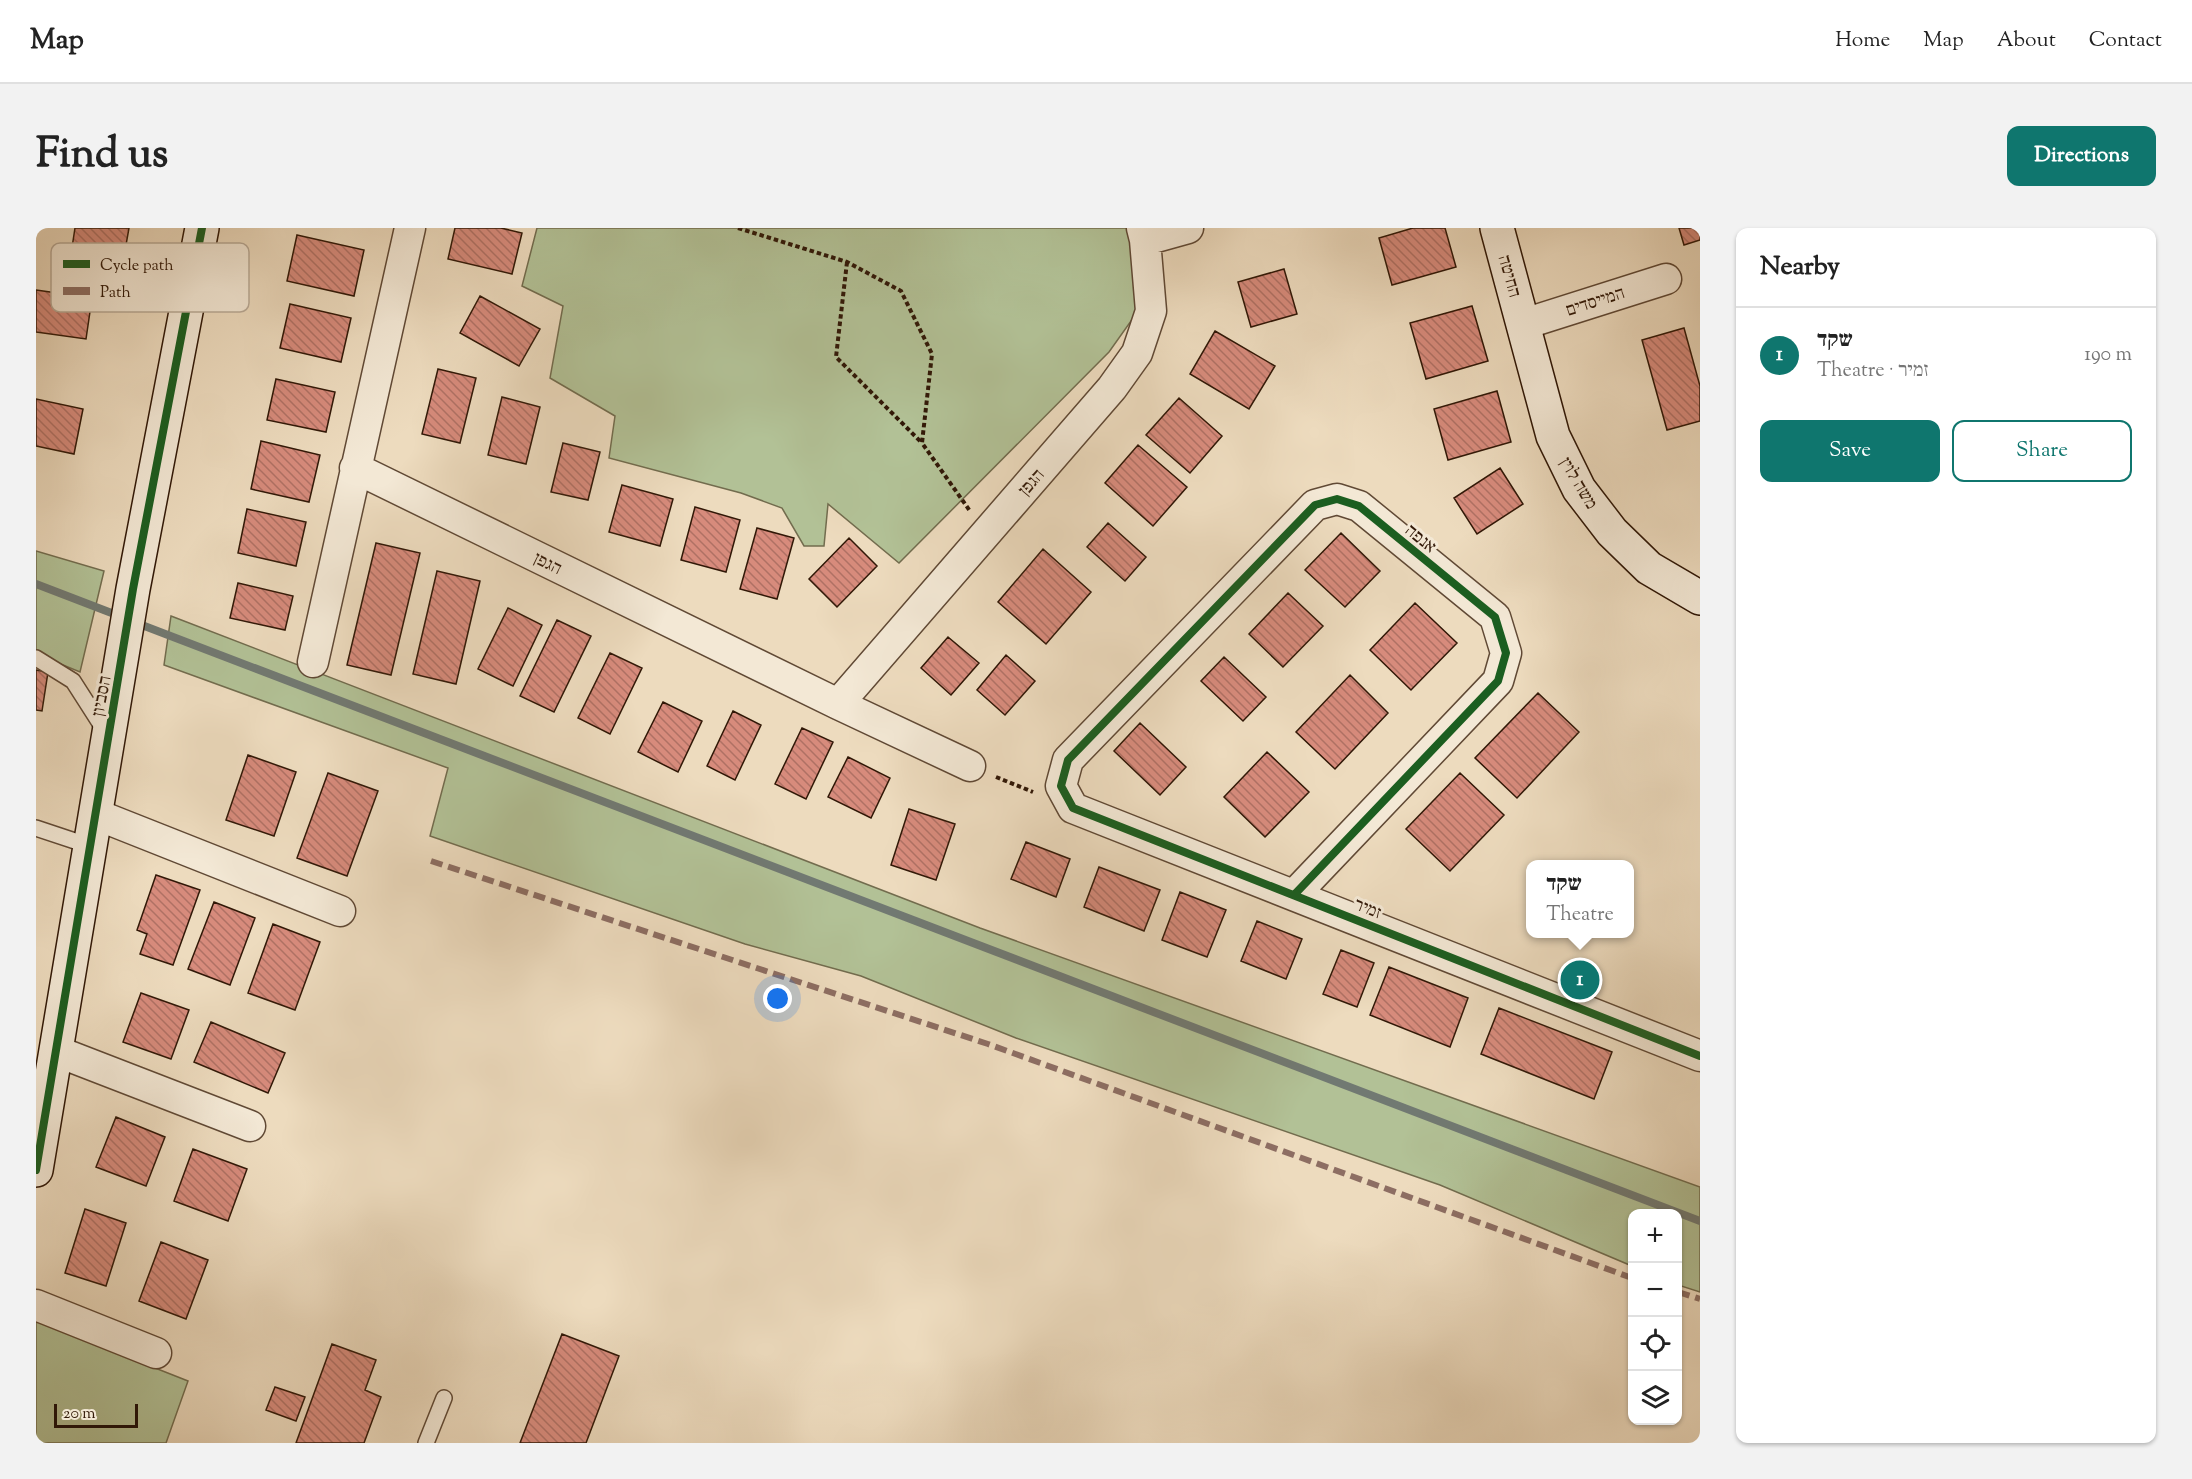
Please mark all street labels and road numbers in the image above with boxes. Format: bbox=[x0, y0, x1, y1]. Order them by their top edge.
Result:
street label: החיטה bbox=[1490, 252, 1527, 301]
street label: המייסדים bbox=[1563, 281, 1629, 325]
street label: משה לוין bbox=[1552, 453, 1603, 515]
street label: הגפן bbox=[1013, 464, 1052, 503]
street label: אנפה bbox=[1398, 519, 1441, 560]
street label: הגפן bbox=[528, 547, 566, 583]
street label: הסביון bbox=[86, 674, 120, 719]
street label: זמיר bbox=[1350, 893, 1385, 927]

